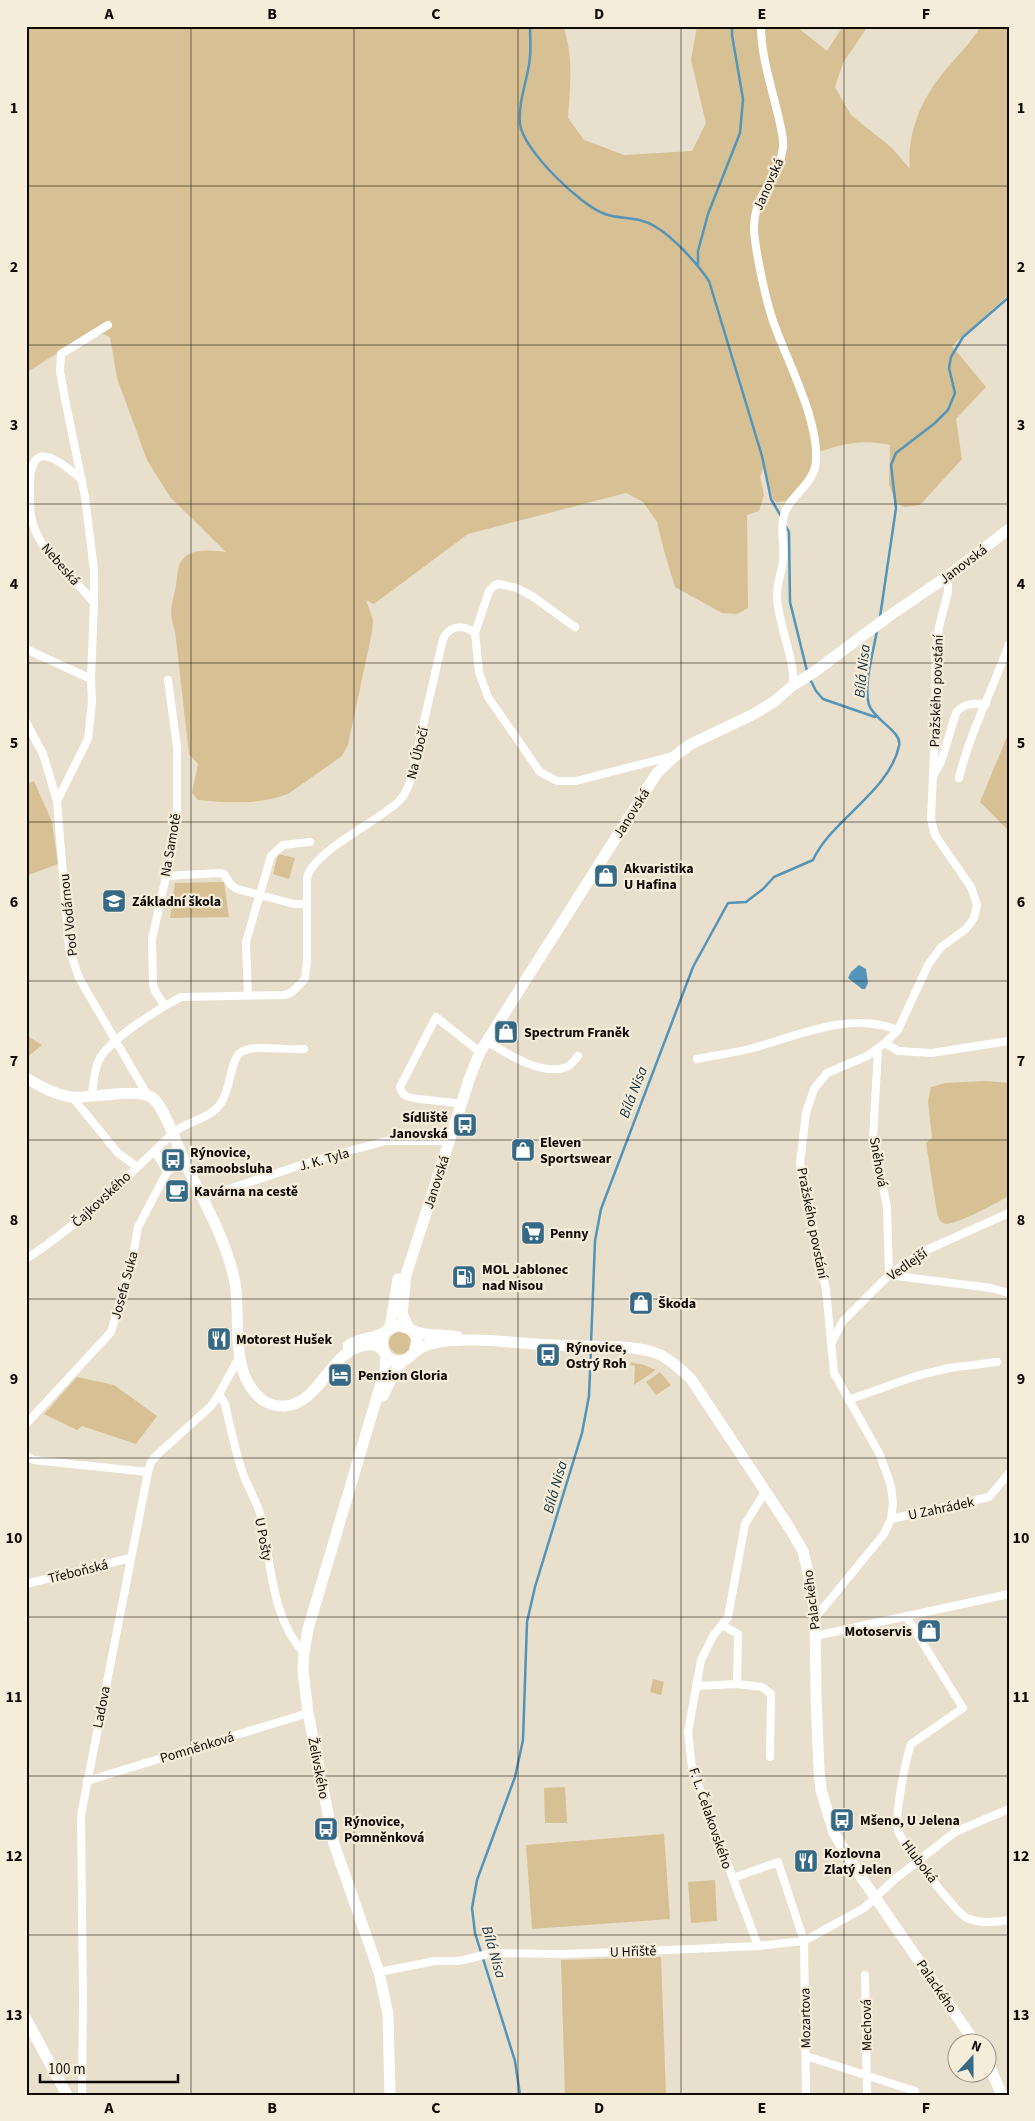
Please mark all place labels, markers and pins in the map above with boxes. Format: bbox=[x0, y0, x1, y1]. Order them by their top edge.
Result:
place label: Akvaristika U Hafina bbox=[623, 859, 694, 895]
shop icon: Akvaristika U Hafina bbox=[593, 863, 619, 889]
school or university icon: Základní škola bbox=[101, 888, 127, 914]
place label: Základní škola bbox=[132, 892, 221, 912]
shop icon: Spectrum Franěk bbox=[493, 1019, 519, 1045]
place label: Spectrum Franěk bbox=[524, 1023, 630, 1043]
place label: Sídliště Janovská bbox=[389, 1108, 448, 1144]
bus stop icon: Sídliště Janovská bbox=[452, 1112, 478, 1138]
place label: Eleven Sportswear bbox=[540, 1133, 612, 1169]
shop icon: Eleven Sportswear bbox=[510, 1137, 536, 1163]
place label: Rýnovice, samoobsluha bbox=[190, 1143, 273, 1179]
bus stop icon: Rýnovice, samoobsluha bbox=[160, 1147, 186, 1173]
cafe icon: Kavárna na cestě bbox=[164, 1178, 190, 1204]
place label: Kavárna na cestě bbox=[194, 1182, 298, 1202]
supermarket icon: Penny bbox=[520, 1220, 546, 1246]
place label: Penny bbox=[550, 1224, 589, 1244]
place label: MOL Jablonec nad Nisou bbox=[482, 1260, 569, 1296]
fuel station icon: MOL Jablonec nad Nisou bbox=[451, 1264, 477, 1290]
shop icon: Škoda bbox=[628, 1290, 654, 1316]
place label: Škoda bbox=[658, 1294, 696, 1314]
restaurant icon: Motorest Hušek bbox=[206, 1326, 232, 1352]
place label: Motorest Hušek bbox=[236, 1330, 333, 1350]
place label: Rýnovice, Ostrý Roh bbox=[566, 1338, 627, 1374]
bus stop icon: Rýnovice, Ostrý Roh bbox=[535, 1342, 561, 1368]
hotel icon: Penzion Gloria bbox=[327, 1362, 353, 1388]
place label: Penzion Gloria bbox=[358, 1366, 448, 1386]
shop icon: Motoservis bbox=[916, 1618, 942, 1644]
place label: Motoservis bbox=[845, 1622, 912, 1642]
bus stop icon: Mšeno, U Jelena bbox=[829, 1807, 855, 1833]
place label: Mšeno, U Jelena bbox=[860, 1811, 960, 1831]
place label: Rýnovice, Pomněnková bbox=[344, 1812, 424, 1848]
bus stop icon: Rýnovice, Pomněnková bbox=[313, 1816, 339, 1842]
place label: Kozlovna Zlatý Jelen bbox=[824, 1844, 892, 1880]
restaurant icon: Kozlovna Zlatý Jelen bbox=[793, 1848, 819, 1874]

